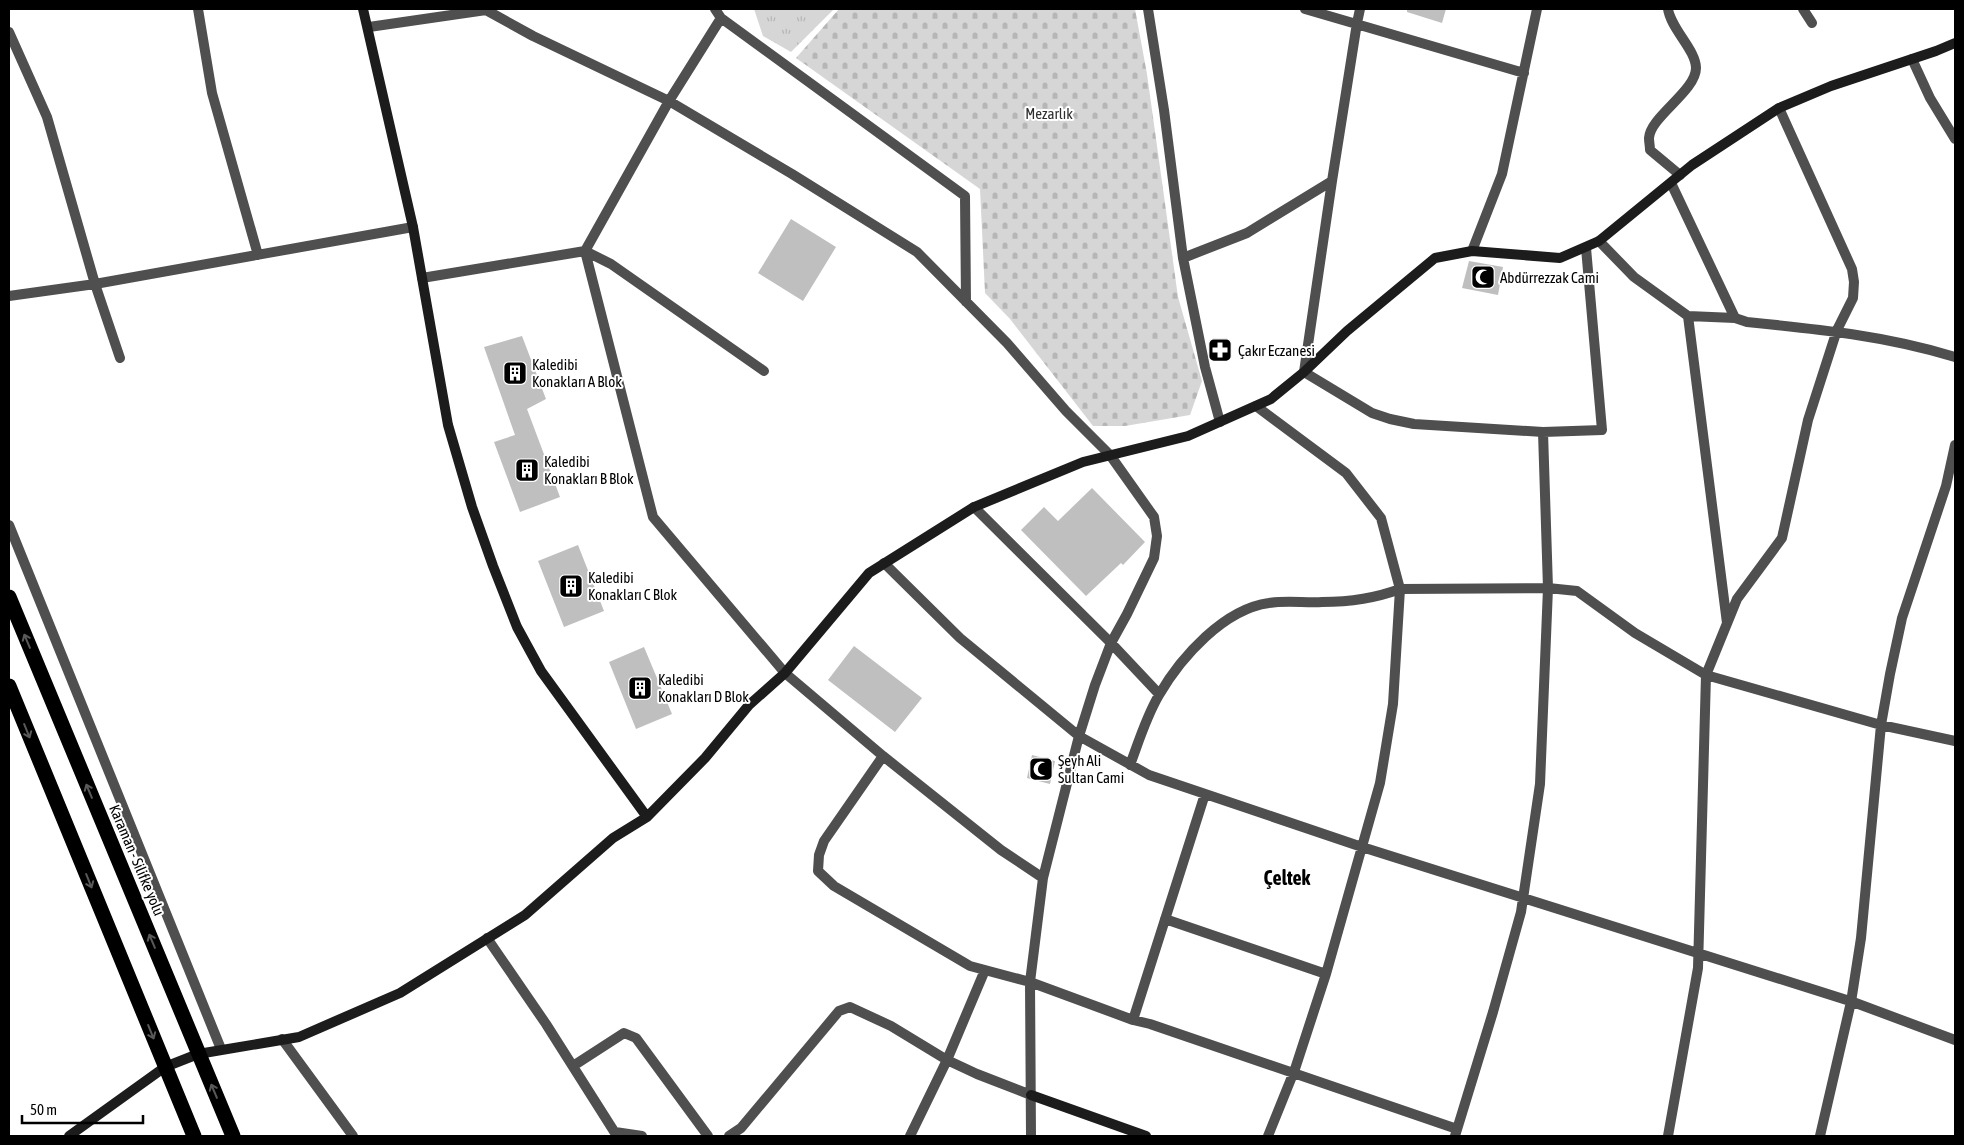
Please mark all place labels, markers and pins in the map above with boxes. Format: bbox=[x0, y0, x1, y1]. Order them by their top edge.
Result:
mosque icon: Abdürrezzak Cami bbox=[1470, 264, 1496, 290]
place label: Abdürrezzak Cami bbox=[1500, 269, 1599, 286]
pharmacy icon: Çakır Eczanesi bbox=[1207, 337, 1233, 363]
place label: Çakır Eczanesi bbox=[1238, 342, 1315, 359]
place label: Kaledibi Konakları A Blok bbox=[532, 356, 622, 390]
building icon: Kaledibi Konakları A Blok bbox=[502, 360, 528, 386]
place label: Kaledibi Konakları B Blok bbox=[544, 453, 634, 487]
building icon: Kaledibi Konakları B Blok bbox=[514, 457, 540, 483]
place label: Kaledibi Konakları C Blok bbox=[588, 569, 678, 603]
building icon: Kaledibi Konakları C Blok bbox=[558, 573, 584, 599]
place label: Kaledibi Konakları D Blok bbox=[658, 671, 749, 705]
building icon: Kaledibi Konakları D Blok bbox=[627, 675, 653, 701]
place label: Şeyh Ali Sultan Cami bbox=[1058, 752, 1124, 786]
mosque icon: Şeyh Ali Sultan Cami bbox=[1028, 756, 1054, 782]

